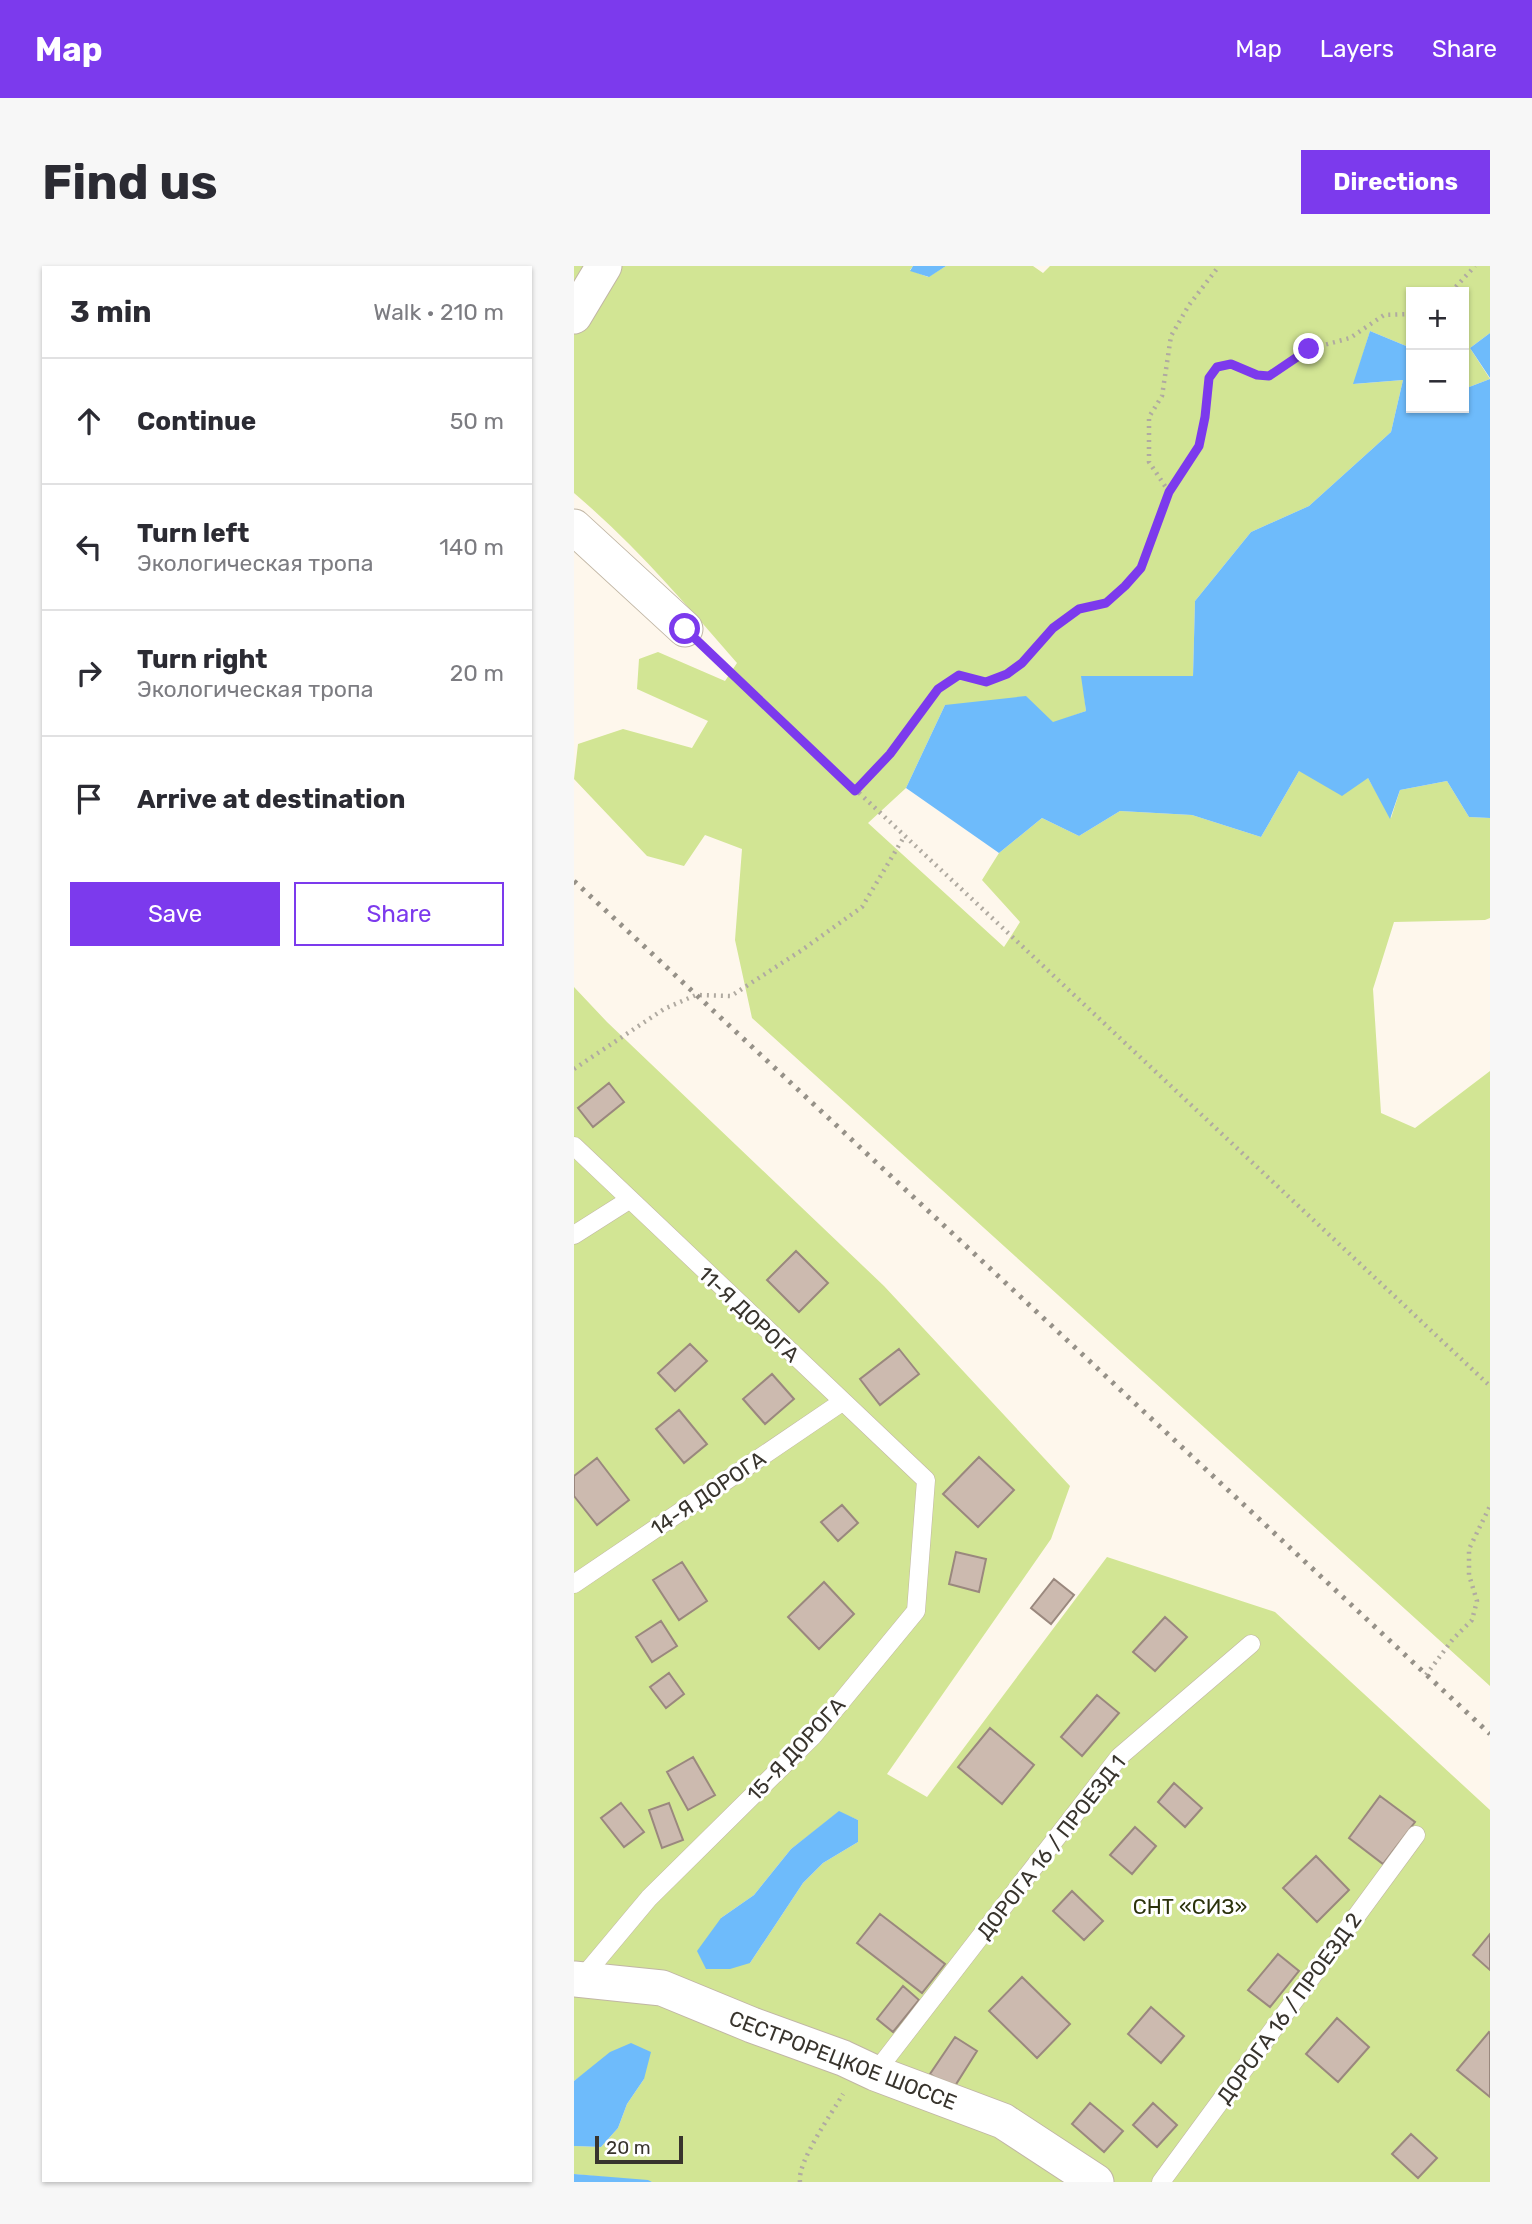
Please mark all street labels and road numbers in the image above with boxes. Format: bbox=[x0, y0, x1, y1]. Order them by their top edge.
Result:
street label: 11-Я ДОРОГА bbox=[693, 1261, 805, 1367]
street label: 14-Я ДОРОГА bbox=[646, 1445, 770, 1541]
street label: 15-Я ДОРОГА bbox=[742, 1692, 850, 1806]
street label: ДОРОГА 16 / ПРОЕЗД 1 bbox=[971, 1750, 1131, 1944]
street label: ДОРОГА 16 / ПРОЕЗД 2 bbox=[1211, 1908, 1367, 2108]
street label: СЕСТРОРЕЦКОЕ ШОССЕ bbox=[726, 2005, 960, 2115]

